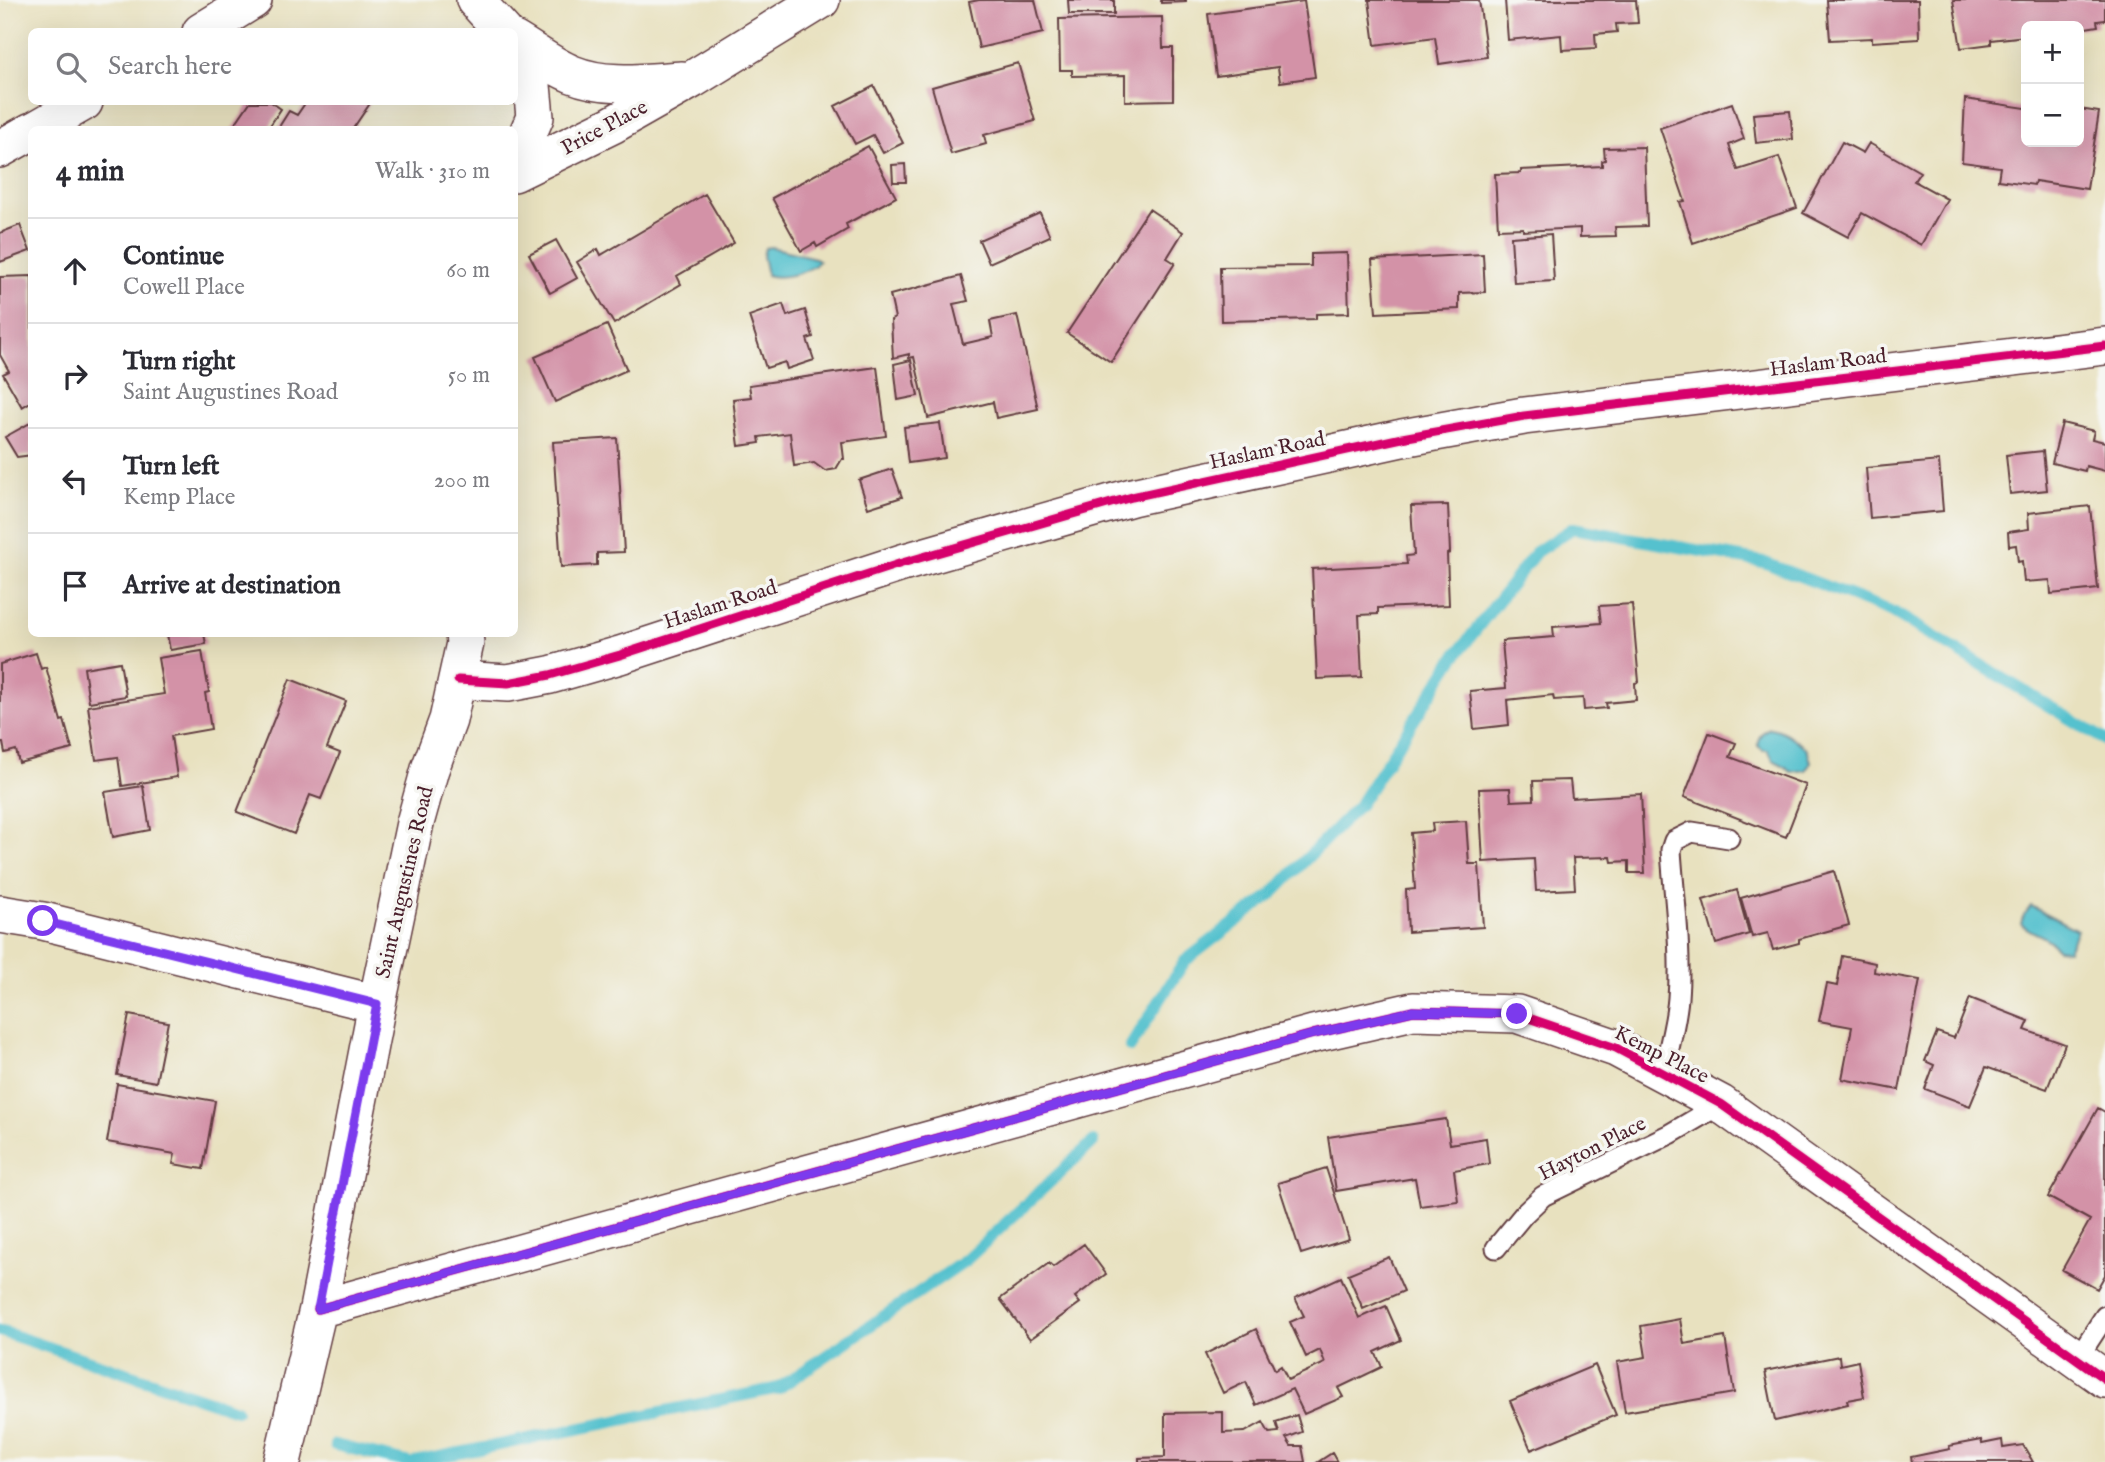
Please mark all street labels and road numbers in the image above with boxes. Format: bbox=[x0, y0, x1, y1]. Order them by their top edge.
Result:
street label: Price Place bbox=[557, 94, 653, 162]
street label: Haslam Road bbox=[1768, 343, 1889, 384]
street label: Haslam Road bbox=[1207, 426, 1328, 477]
street label: Haslam Road bbox=[660, 574, 781, 636]
street label: Saint Augustines Road bbox=[370, 783, 441, 981]
street label: Kemp Place bbox=[1609, 1020, 1713, 1091]
street label: Hayton Place bbox=[1534, 1111, 1651, 1188]

